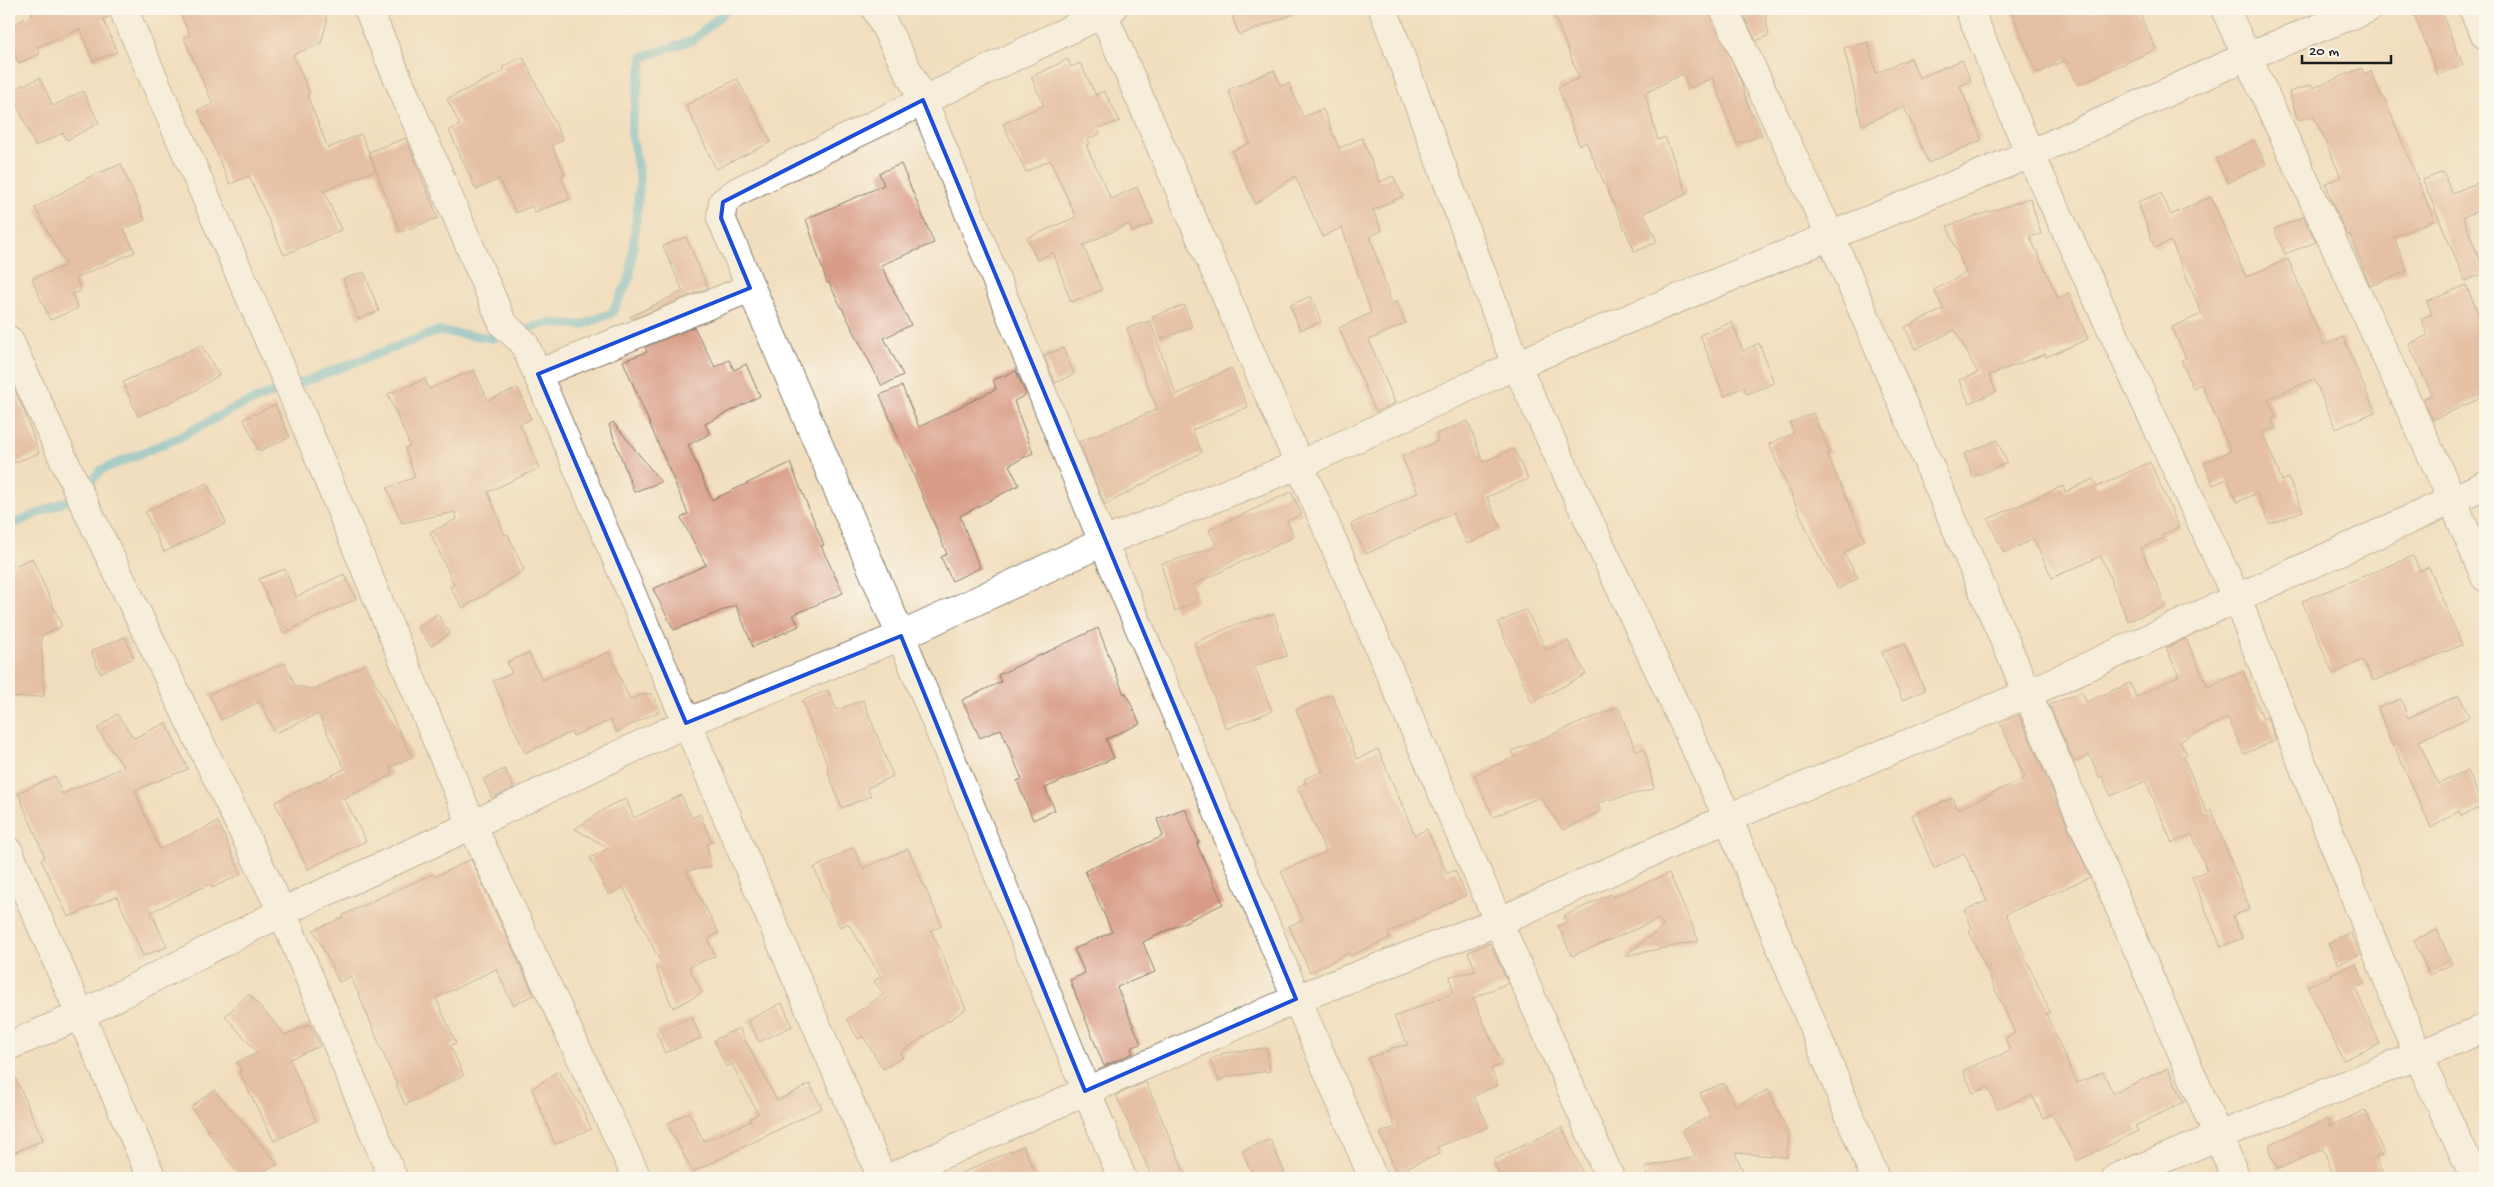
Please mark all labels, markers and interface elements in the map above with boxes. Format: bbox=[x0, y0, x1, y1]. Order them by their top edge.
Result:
scale bar bbox=[2302, 32, 2390, 64]
text: 20 m bbox=[2309, 43, 2339, 61]

